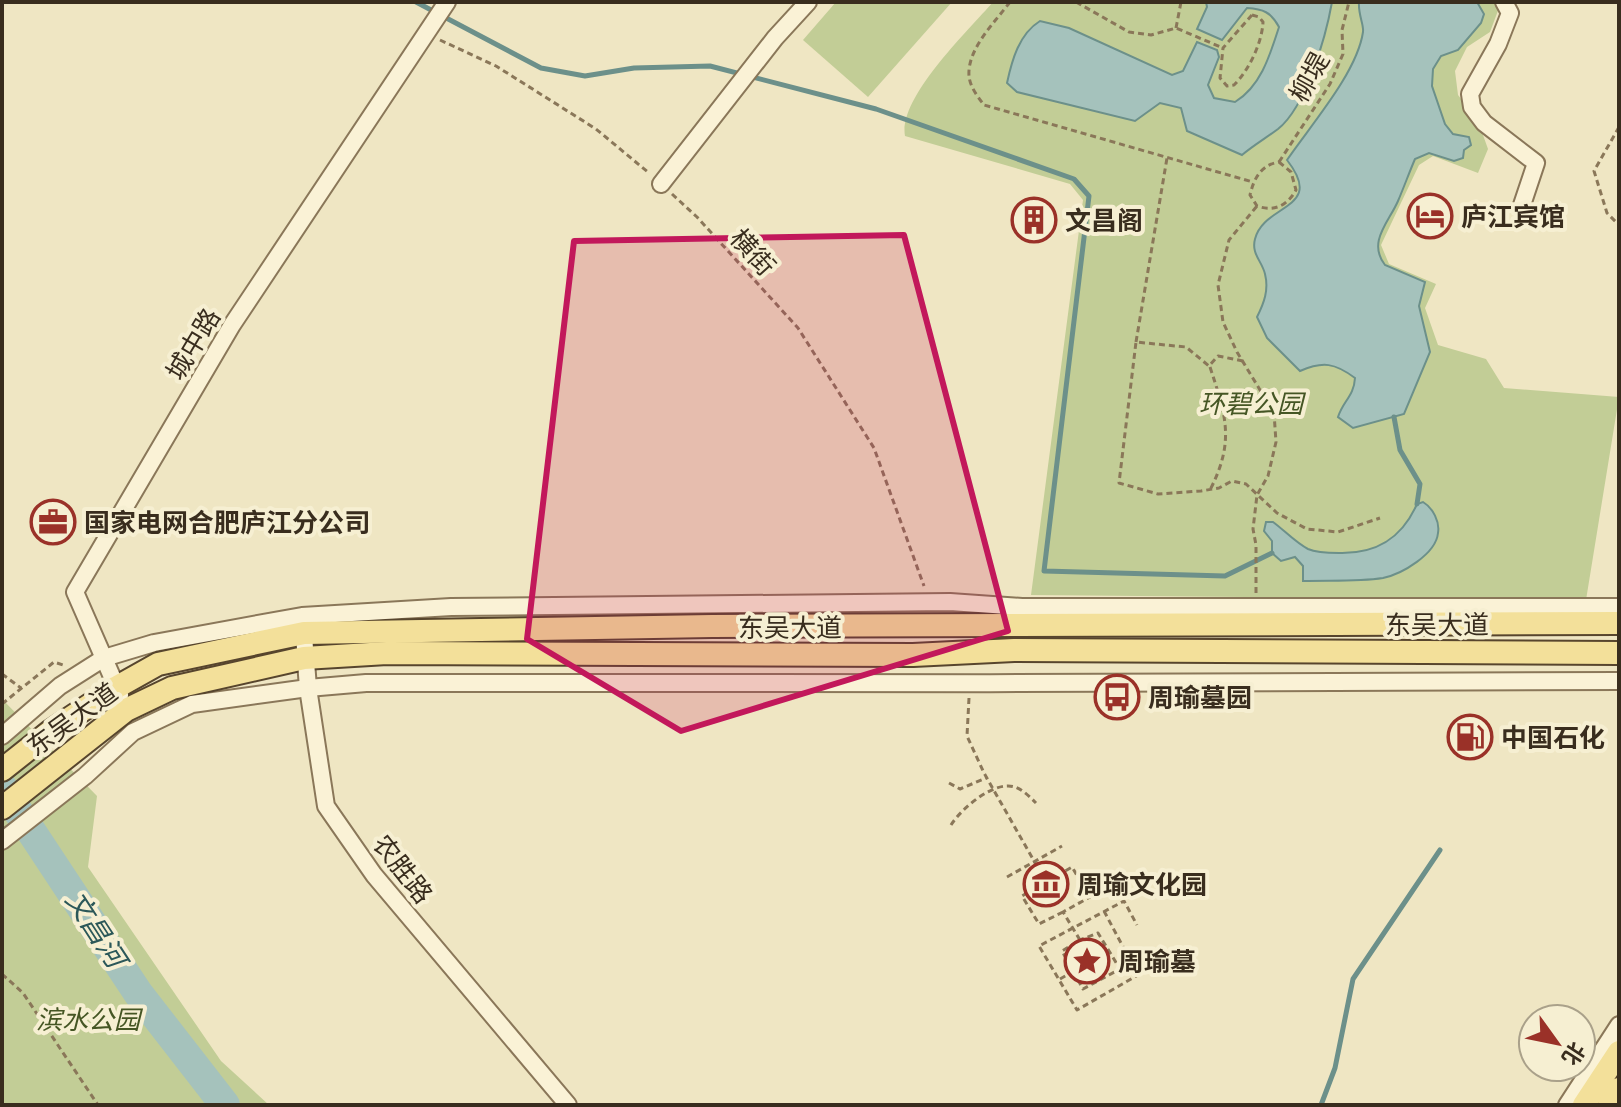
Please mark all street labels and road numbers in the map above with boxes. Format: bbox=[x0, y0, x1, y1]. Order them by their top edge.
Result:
street label: 柳堤 bbox=[1282, 46, 1336, 108]
street label: 横街 bbox=[723, 222, 783, 282]
street label: 城中路 bbox=[159, 302, 227, 386]
street label: 东吴大道 bbox=[1385, 608, 1489, 641]
street label: 东吴大道 bbox=[738, 611, 842, 644]
street label: 东吴大道 bbox=[20, 675, 124, 763]
street label: 农胜路 bbox=[366, 828, 440, 910]

